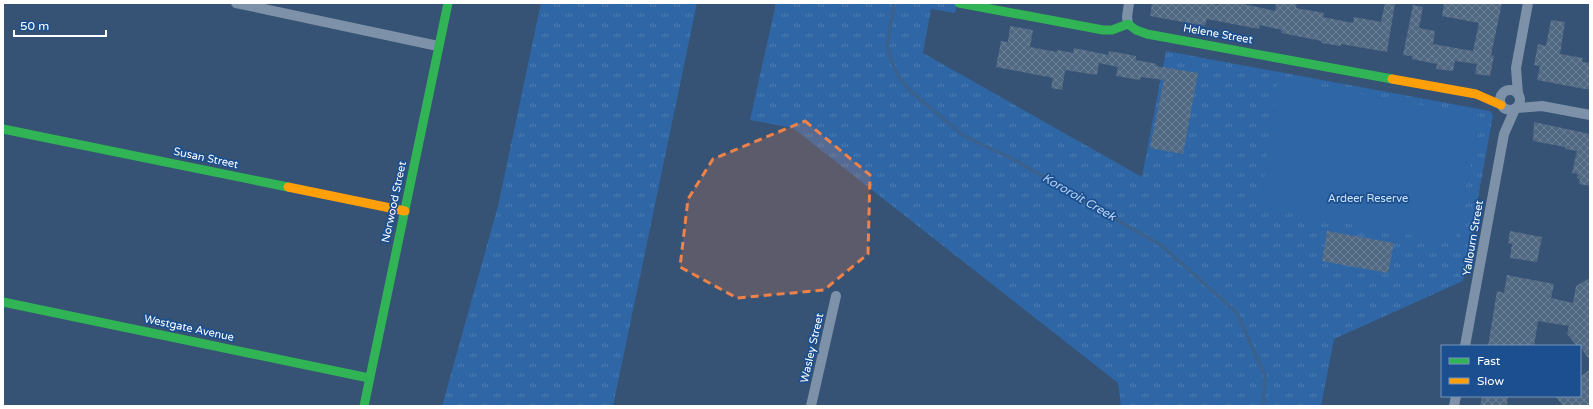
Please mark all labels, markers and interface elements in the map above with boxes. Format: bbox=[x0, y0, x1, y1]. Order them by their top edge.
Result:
scale bar bbox=[14, 12, 106, 38]
text: 50 m bbox=[20, 19, 49, 33]
street label: Helene Street bbox=[1182, 21, 1254, 47]
street label: Susan Street bbox=[172, 145, 240, 171]
street label: Norwood Street bbox=[379, 160, 409, 244]
water label: Kororoit Creek bbox=[1040, 170, 1119, 224]
park label: Ardeer Reserve bbox=[1328, 192, 1408, 205]
street label: Yallourn Street bbox=[1460, 199, 1486, 277]
street label: Westgate Avenue bbox=[143, 312, 235, 344]
street label: Wasley Street bbox=[798, 312, 826, 384]
legend bbox=[1441, 345, 1581, 397]
text: Fast bbox=[1477, 354, 1501, 368]
text: Slow bbox=[1477, 374, 1504, 388]

